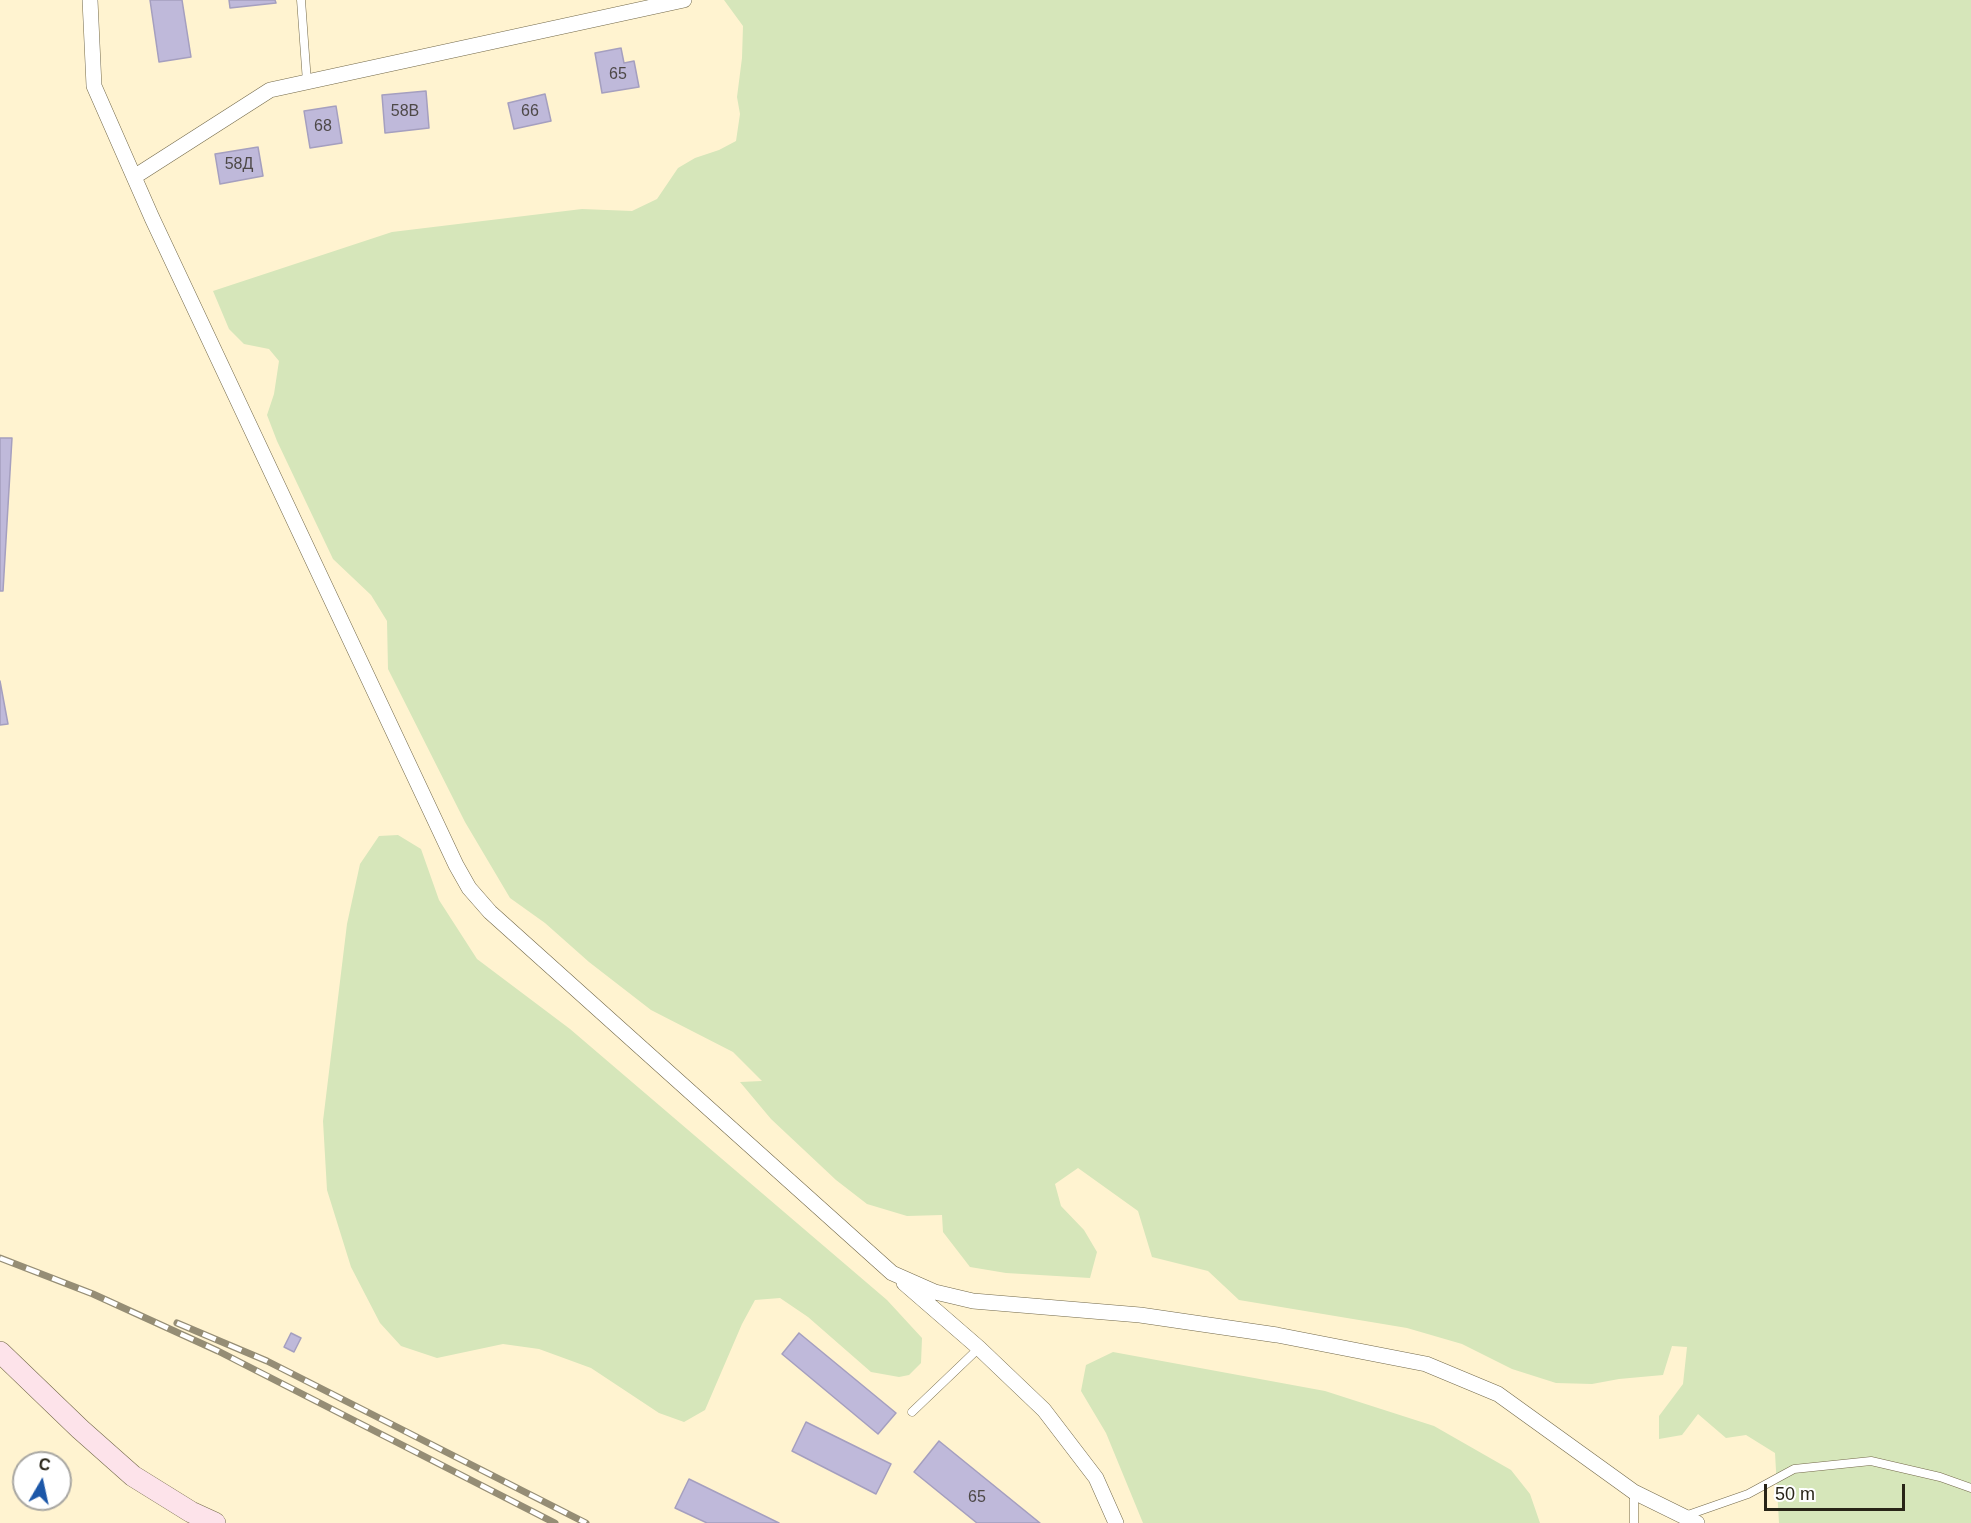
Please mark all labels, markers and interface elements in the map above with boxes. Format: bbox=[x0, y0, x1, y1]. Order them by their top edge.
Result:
house number: 65 bbox=[609, 65, 627, 85]
house number: 58В bbox=[391, 102, 419, 122]
house number: 66 bbox=[521, 102, 539, 122]
house number: 68 bbox=[314, 117, 332, 137]
house number: 58Д bbox=[225, 155, 253, 175]
north arrow bbox=[12, 1451, 72, 1511]
text: С bbox=[38, 1455, 52, 1474]
scale bar bbox=[1767, 1472, 1908, 1510]
text: 50 m bbox=[1775, 1484, 1815, 1504]
house number: 65 bbox=[968, 1488, 986, 1508]

